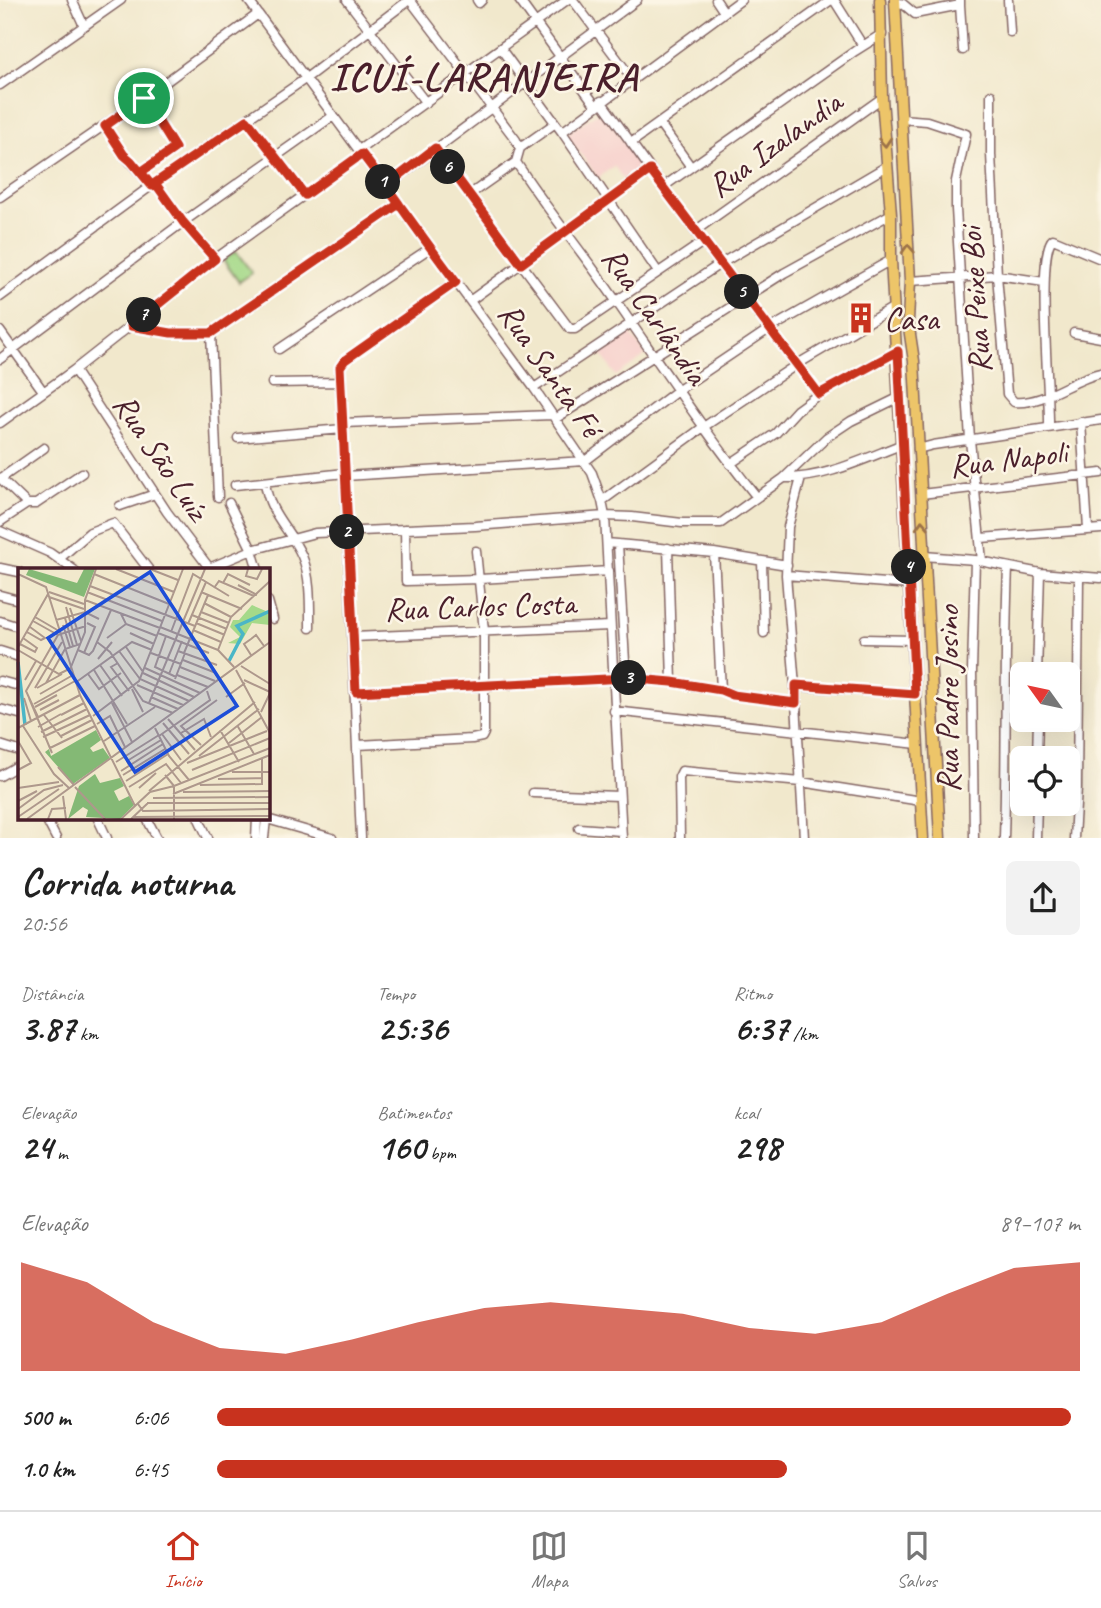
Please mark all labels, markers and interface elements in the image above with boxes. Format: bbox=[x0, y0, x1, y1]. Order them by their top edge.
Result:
district label: ICUÍ-LARANJEIRA bbox=[330, 52, 639, 102]
pin bbox=[114, 68, 174, 128]
icon: arrive bbox=[125, 79, 163, 117]
street label: Rua Izalandia bbox=[699, 80, 852, 206]
one-way arrow bbox=[877, 136, 892, 147]
pin: 6 bbox=[430, 150, 466, 184]
text: 6 bbox=[443, 154, 452, 178]
pin: 1 bbox=[366, 164, 400, 200]
text: 1 bbox=[378, 169, 387, 193]
street label: Rua Peixe Boi bbox=[949, 221, 1001, 375]
street label: Rua Carlândia bbox=[592, 239, 719, 394]
one-way arrow bbox=[901, 244, 916, 255]
pin: 5 bbox=[724, 274, 760, 310]
text: 5 bbox=[737, 279, 746, 303]
street label: Rua Santa Fé bbox=[489, 294, 615, 449]
pin: 7 bbox=[127, 298, 162, 332]
place label: Casa bbox=[884, 298, 940, 340]
building icon: Casa bbox=[844, 301, 878, 335]
text: 7 bbox=[139, 302, 148, 326]
street label: Rua São Luíz bbox=[104, 386, 221, 531]
street label: Rua Napoli bbox=[947, 430, 1073, 487]
pin: 2 bbox=[330, 514, 364, 550]
text: 2 bbox=[342, 519, 351, 543]
one-way arrow bbox=[915, 519, 930, 530]
pin: 4 bbox=[892, 550, 926, 584]
text: 4 bbox=[904, 554, 913, 578]
inset map bbox=[18, 568, 270, 820]
street label: Rua Carlos Costa bbox=[384, 582, 579, 630]
street label: Rua Padre Josino bbox=[927, 603, 969, 792]
pin: 3 bbox=[612, 660, 646, 696]
north arrow bbox=[1010, 662, 1080, 732]
map controls bbox=[1010, 662, 1080, 816]
text: 3 bbox=[624, 665, 633, 689]
button: locate bbox=[1010, 746, 1080, 816]
text: Corrida noturna bbox=[21, 859, 233, 906]
button: share bbox=[1006, 861, 1080, 935]
text: 20:56 bbox=[21, 909, 67, 938]
text: Distância bbox=[21, 982, 83, 1006]
text: Tempo bbox=[377, 982, 415, 1006]
text: Ritmo bbox=[734, 982, 772, 1006]
text: 3.87 bbox=[21, 1006, 75, 1051]
text: 25:36 bbox=[377, 1006, 447, 1051]
text: 6:37 bbox=[734, 1006, 788, 1051]
text: km bbox=[75, 1022, 98, 1046]
text: /km bbox=[788, 1022, 818, 1046]
text: Elevação bbox=[21, 1101, 76, 1125]
text: Batimentos bbox=[377, 1101, 451, 1125]
text: kcal bbox=[734, 1101, 759, 1125]
text: 24 bbox=[21, 1125, 53, 1170]
text: 160 bbox=[377, 1125, 425, 1170]
text: 298 bbox=[734, 1125, 781, 1170]
text: m bbox=[53, 1141, 68, 1165]
text: bpm bbox=[425, 1141, 456, 1165]
text: Elevação bbox=[21, 1209, 88, 1238]
text: 89–107 m bbox=[1000, 1209, 1080, 1238]
text: 500 m bbox=[21, 1403, 70, 1432]
text: 6:06 bbox=[133, 1403, 169, 1432]
text: 1.0 km bbox=[21, 1455, 75, 1484]
text: 6:45 bbox=[133, 1455, 169, 1484]
tab: Início bbox=[164, 1527, 202, 1593]
tab: Mapa bbox=[530, 1527, 568, 1593]
tab: Salvos bbox=[897, 1527, 937, 1593]

